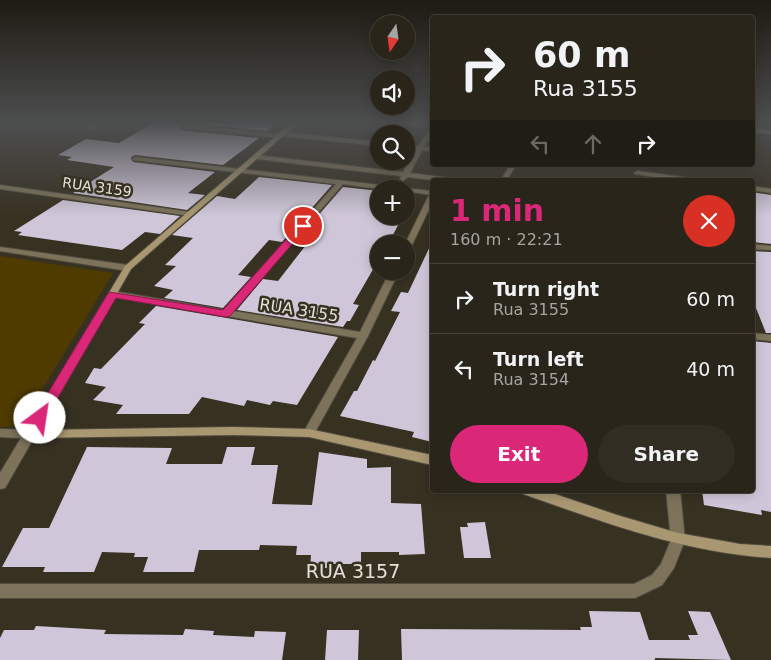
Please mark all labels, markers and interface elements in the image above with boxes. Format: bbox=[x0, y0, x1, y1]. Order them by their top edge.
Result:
north arrow bbox=[370, 15, 415, 60]
map controls bbox=[370, 15, 415, 280]
icon: right bbox=[450, 35, 515, 100]
text: 60 m bbox=[533, 35, 630, 75]
button: sound bbox=[370, 70, 415, 115]
text: Rua 3155 bbox=[533, 76, 638, 101]
button: search bbox=[370, 125, 415, 170]
icon: left bbox=[526, 130, 554, 158]
icon: ahead bbox=[579, 130, 607, 158]
icon: right bbox=[632, 130, 660, 158]
street label: RUA 3159 bbox=[61, 174, 133, 200]
button: + bbox=[370, 180, 415, 225]
text: 1 min bbox=[450, 193, 544, 228]
button: close bbox=[683, 195, 735, 247]
pin bbox=[282, 205, 324, 247]
icon: arrive bbox=[289, 212, 317, 240]
text: 160 m · 22:21 bbox=[450, 230, 563, 249]
button: − bbox=[370, 235, 415, 280]
text: Turn right bbox=[493, 278, 599, 300]
icon: right bbox=[450, 285, 478, 313]
text: 60 m bbox=[686, 288, 735, 310]
street label: RUA 3155 bbox=[258, 294, 340, 326]
text: Rua 3155 bbox=[493, 300, 569, 319]
text: Turn left bbox=[493, 348, 584, 370]
icon: left bbox=[450, 355, 478, 383]
text: 40 m bbox=[686, 358, 735, 380]
text: Rua 3154 bbox=[493, 370, 569, 389]
position arrow bbox=[13, 391, 65, 443]
button: Exit bbox=[450, 425, 588, 483]
button: Share bbox=[598, 425, 735, 483]
street label: RUA 3157 bbox=[306, 560, 400, 582]

